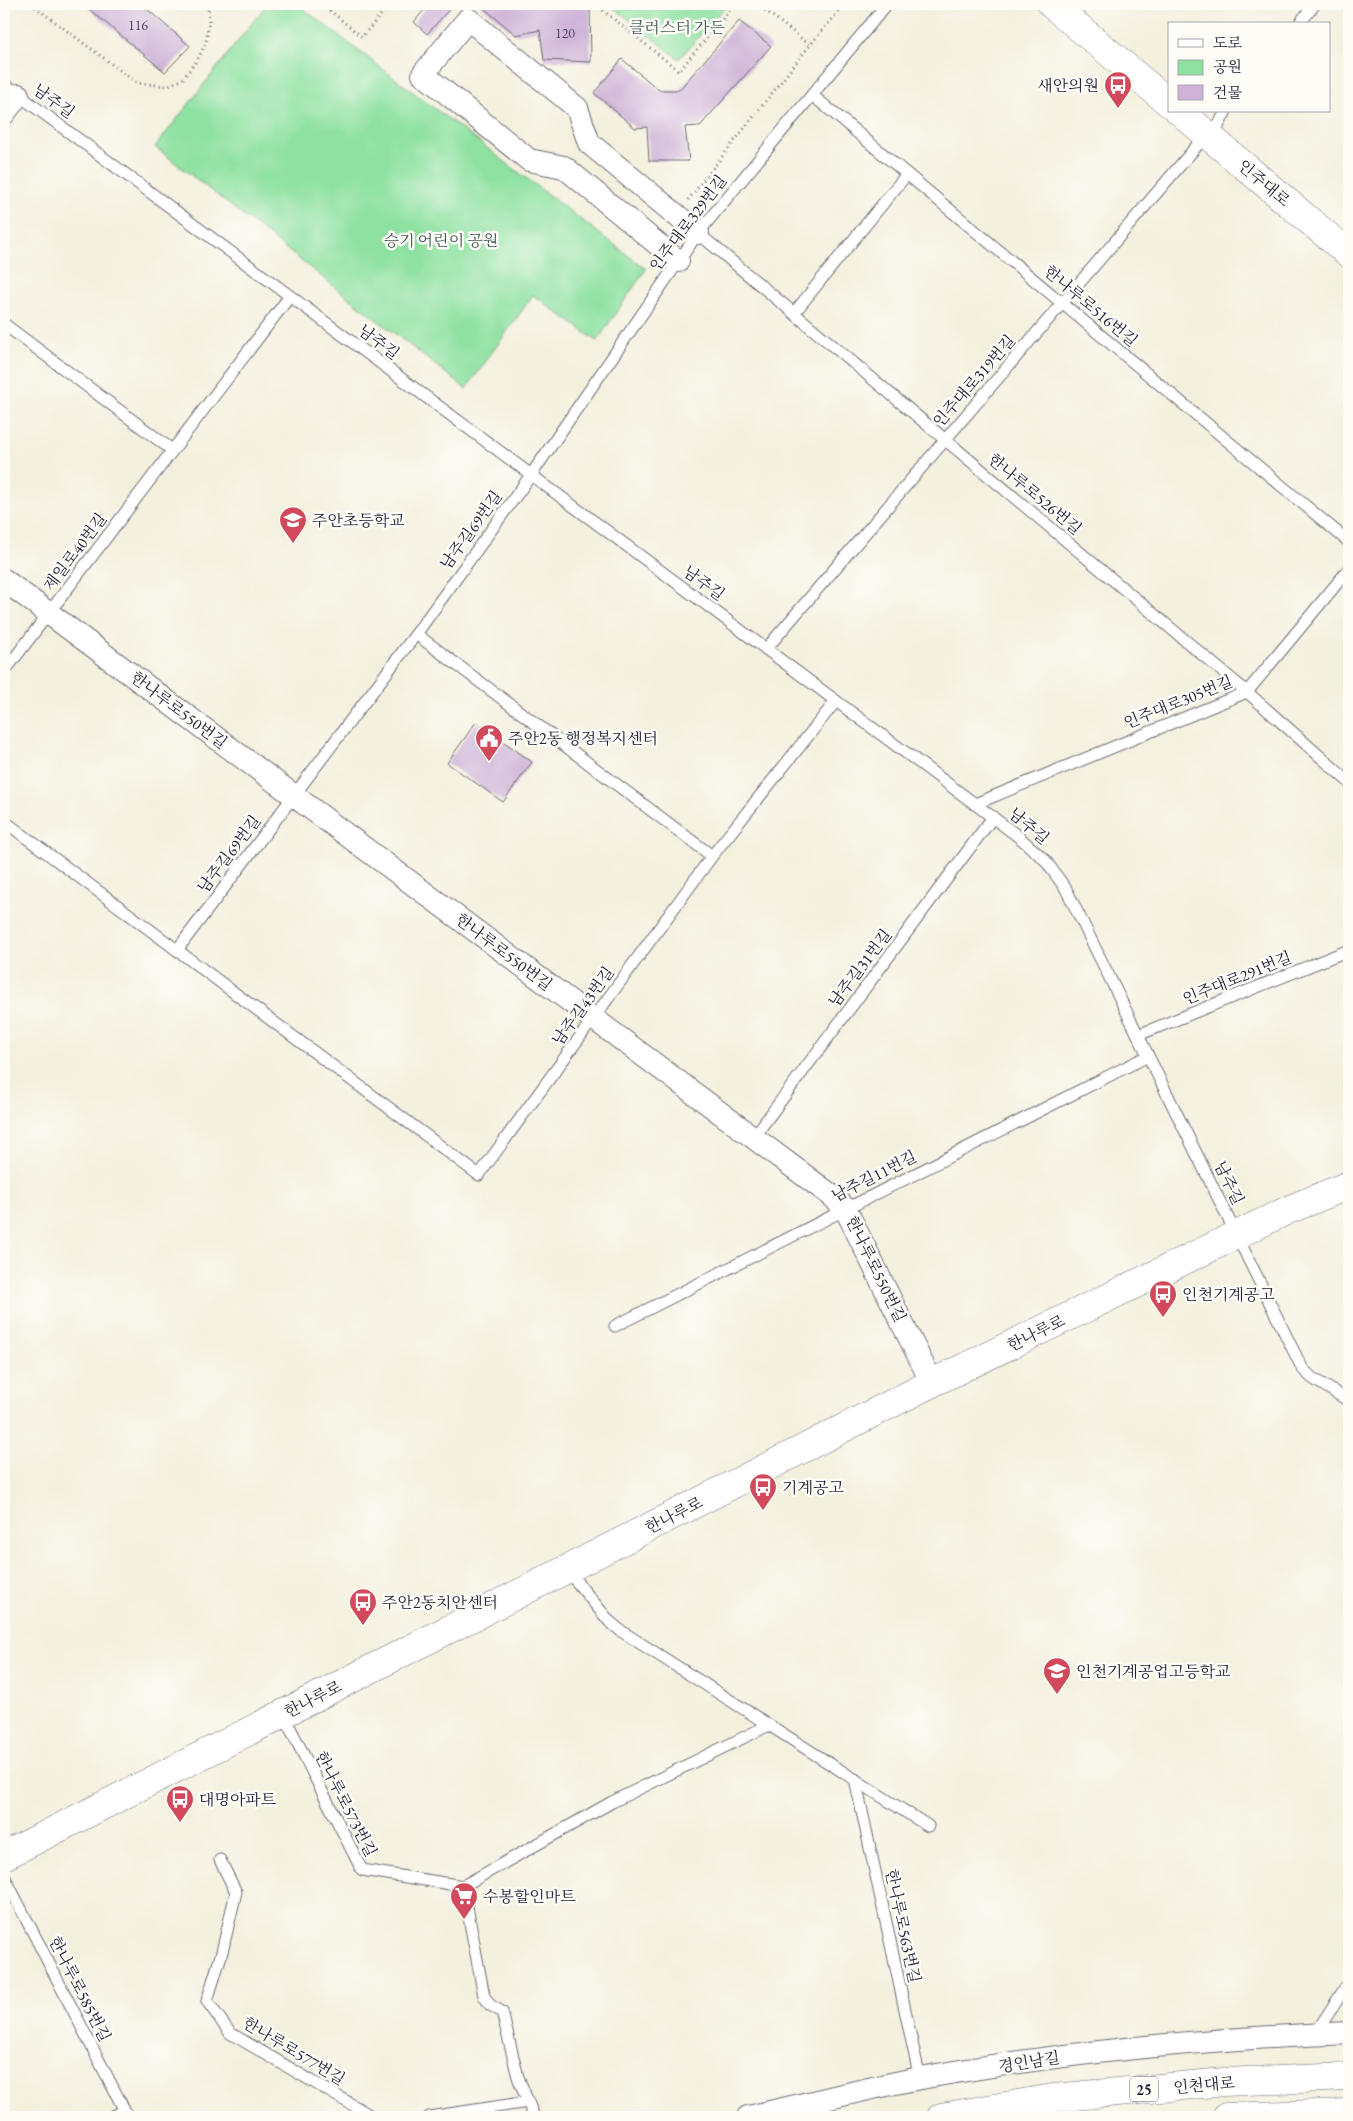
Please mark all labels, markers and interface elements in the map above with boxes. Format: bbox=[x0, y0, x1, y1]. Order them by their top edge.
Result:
house number: 116 bbox=[128, 16, 148, 34]
park label: 클러스터 가든 bbox=[629, 17, 726, 38]
legend bbox=[1168, 22, 1330, 112]
house number: 120 bbox=[555, 24, 575, 42]
text: 도로 bbox=[1213, 33, 1242, 52]
text: 공원 bbox=[1213, 57, 1242, 76]
bus stop icon: 새안의원 bbox=[1103, 70, 1133, 109]
place label: 새안의원 bbox=[1037, 75, 1099, 96]
street label: 남주길 bbox=[29, 79, 79, 123]
text: 건물 bbox=[1213, 83, 1242, 102]
street label: 인주대로 bbox=[1234, 155, 1295, 211]
street label: 인주대로329번길 bbox=[645, 170, 731, 276]
park label: 승기 어린이 공원 bbox=[384, 230, 498, 251]
street label: 한나루로516번길 bbox=[1040, 261, 1142, 351]
street label: 남주길 bbox=[354, 320, 404, 364]
street label: 인주대로319번길 bbox=[928, 330, 1020, 432]
street label: 한나루로526번길 bbox=[984, 449, 1086, 539]
street label: 남주길69번길 bbox=[435, 486, 507, 574]
school or university icon: 주안초등학교 bbox=[278, 505, 308, 544]
street label: 제일로40번길 bbox=[39, 509, 111, 595]
place label: 주안초등학교 bbox=[312, 510, 405, 531]
street label: 남주길 bbox=[679, 561, 729, 605]
street label: 한나루로550번길 bbox=[126, 667, 232, 753]
street label: 인주대로305번길 bbox=[1120, 671, 1236, 733]
public building icon: 주안2동 행정복지센터 bbox=[474, 723, 504, 762]
place label: 주안2동 행정복지센터 bbox=[508, 728, 658, 749]
street label: 남주길 bbox=[1004, 803, 1054, 849]
street label: 남주길69번길 bbox=[193, 811, 265, 897]
street label: 한나루로550번길 bbox=[451, 909, 557, 995]
street label: 남주길31번길 bbox=[824, 925, 896, 1011]
street label: 인주대로291번길 bbox=[1179, 947, 1295, 1009]
street label: 남주길43번길 bbox=[547, 962, 619, 1050]
street label: 남주길11번길 bbox=[828, 1146, 920, 1206]
street label: 남주길 bbox=[1209, 1158, 1249, 1208]
street label: 한나루로550번길 bbox=[841, 1212, 911, 1326]
bus stop icon: 인천기계공고 bbox=[1148, 1279, 1178, 1318]
place label: 인천기계공고 bbox=[1182, 1284, 1275, 1305]
street label: 한나루로 bbox=[1004, 1310, 1069, 1356]
bus stop icon: 기계공고 bbox=[748, 1472, 778, 1511]
place label: 기계공고 bbox=[782, 1477, 844, 1498]
street label: 한나루로 bbox=[642, 1491, 707, 1538]
bus stop icon: 주안2동치안센터 bbox=[348, 1587, 378, 1626]
place label: 주안2동치안센터 bbox=[382, 1592, 498, 1613]
school or university icon: 인천기계공업고등학교 bbox=[1042, 1656, 1072, 1695]
place label: 인천기계공업고등학교 bbox=[1076, 1661, 1231, 1682]
street label: 한나루로 bbox=[281, 1675, 346, 1722]
street label: 한나루로573번길 bbox=[310, 1748, 382, 1860]
bus stop icon: 대명아파트 bbox=[165, 1784, 195, 1823]
place label: 대명아파트 bbox=[199, 1789, 277, 1810]
street label: 한나루로563번길 bbox=[881, 1867, 925, 1985]
supermarket icon: 수봉할인마트 bbox=[449, 1881, 479, 1920]
place label: 수봉할인마트 bbox=[483, 1886, 576, 1907]
street label: 한나루로585번길 bbox=[44, 1933, 116, 2045]
street label: 한나루로577번길 bbox=[239, 2012, 349, 2090]
street label: 경인남길 bbox=[997, 2047, 1061, 2077]
street label: 인천대로 bbox=[1172, 2072, 1236, 2098]
road number: 25 bbox=[1130, 2076, 1158, 2102]

